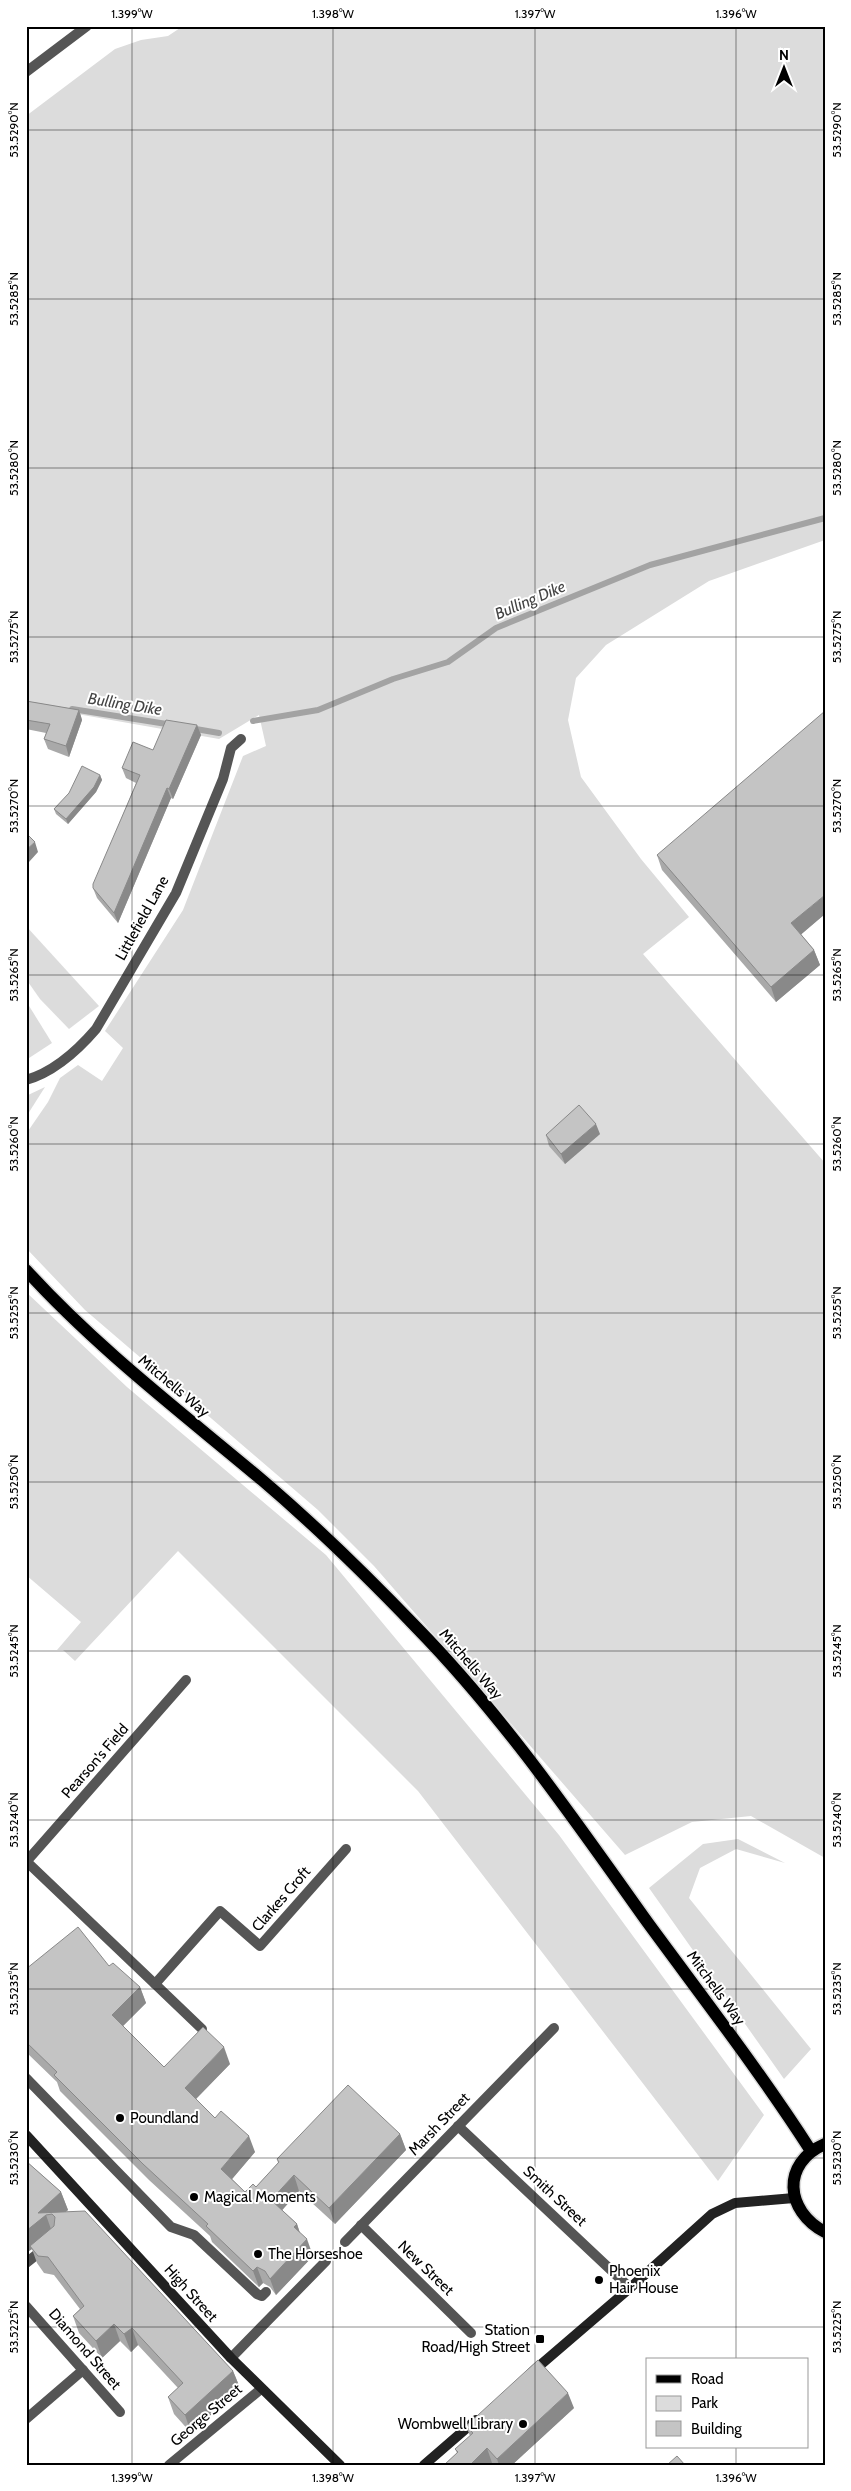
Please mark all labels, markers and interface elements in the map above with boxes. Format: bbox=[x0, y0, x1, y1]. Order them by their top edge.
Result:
text: 1.399°W bbox=[111, 6, 153, 21]
text: 1.398°W bbox=[312, 6, 355, 21]
text: 1.397°W bbox=[515, 6, 556, 21]
text: 1.396°W bbox=[715, 6, 757, 21]
north arrow bbox=[758, 42, 808, 92]
text: N bbox=[779, 46, 789, 64]
text: 53.5290°N bbox=[6, 102, 21, 158]
text: 53.5290°N bbox=[829, 102, 844, 158]
text: 53.5285°N bbox=[6, 272, 21, 326]
text: 53.5285°N bbox=[829, 272, 844, 326]
text: 53.5280°N bbox=[6, 440, 21, 496]
text: 53.5280°N bbox=[829, 440, 844, 496]
water label: Bulling Dike bbox=[492, 577, 568, 623]
text: 53.5275°N bbox=[6, 611, 21, 663]
text: 53.5275°N bbox=[829, 611, 844, 663]
water label: Bulling Dike bbox=[87, 689, 163, 719]
text: 53.5270°N bbox=[6, 779, 21, 833]
text: 53.5270°N bbox=[829, 779, 844, 833]
street label: Littlefield Lane bbox=[111, 872, 173, 963]
text: 53.5265°N bbox=[6, 948, 21, 1002]
text: 53.5265°N bbox=[829, 948, 844, 1002]
text: 53.5260°N bbox=[6, 1116, 21, 1172]
text: 53.5260°N bbox=[829, 1116, 844, 1172]
text: 53.5255°N bbox=[6, 1286, 21, 1340]
text: 53.5255°N bbox=[829, 1286, 844, 1340]
street label: Mitchells Way bbox=[135, 1351, 214, 1421]
text: 53.5250°N bbox=[6, 1454, 21, 1510]
text: 53.5250°N bbox=[829, 1454, 844, 1510]
text: 53.5245°N bbox=[6, 1624, 21, 1678]
text: 53.5245°N bbox=[829, 1624, 844, 1678]
street label: Mitchells Way bbox=[435, 1625, 507, 1703]
street label: Pearson's Field bbox=[58, 1720, 132, 1802]
text: 53.5240°N bbox=[6, 1792, 21, 1848]
text: 53.5240°N bbox=[829, 1792, 844, 1848]
street label: Clarkes Croft bbox=[248, 1863, 314, 1935]
street label: Mitchells Way bbox=[683, 1947, 749, 2029]
text: 53.5235°N bbox=[6, 1962, 21, 2016]
text: 53.5235°N bbox=[829, 1962, 844, 2016]
street label: Marsh Street bbox=[405, 2089, 473, 2159]
place label: Poundland bbox=[130, 2109, 199, 2127]
marker: Poundland bbox=[114, 2112, 126, 2124]
text: 53.5230°N bbox=[6, 2130, 21, 2186]
text: 53.5230°N bbox=[829, 2130, 844, 2186]
street label: Smith Street bbox=[520, 2162, 590, 2230]
place label: Magical Moments bbox=[204, 2188, 316, 2206]
marker: Magical Moments bbox=[188, 2191, 200, 2203]
street label: New Street bbox=[394, 2237, 458, 2299]
place label: The Horseshoe bbox=[268, 2245, 363, 2263]
marker: The Horseshoe bbox=[252, 2248, 264, 2260]
street label: High Street bbox=[161, 2261, 221, 2325]
place label: Phoenix Hair House bbox=[609, 2262, 679, 2297]
marker: Phoenix Hair House bbox=[593, 2274, 605, 2286]
text: 53.5225°N bbox=[6, 2301, 21, 2353]
text: 53.5225°N bbox=[829, 2301, 844, 2353]
street label: Diamond Street bbox=[45, 2305, 125, 2393]
place label: Station Road/High Street bbox=[421, 2321, 530, 2356]
marker: Station Road/High Street bbox=[534, 2333, 546, 2345]
legend bbox=[646, 2358, 808, 2448]
text: Road bbox=[691, 2370, 724, 2388]
street label: George Street bbox=[167, 2380, 245, 2450]
text: Park bbox=[691, 2394, 718, 2412]
place label: Wombwell Library bbox=[398, 2415, 513, 2433]
marker: Wombwell Library bbox=[517, 2418, 529, 2430]
text: Building bbox=[691, 2420, 742, 2438]
text: 1.399°W bbox=[111, 2470, 153, 2485]
text: 1.398°W bbox=[312, 2470, 355, 2485]
text: 1.397°W bbox=[515, 2470, 556, 2485]
text: 1.396°W bbox=[715, 2470, 757, 2485]

